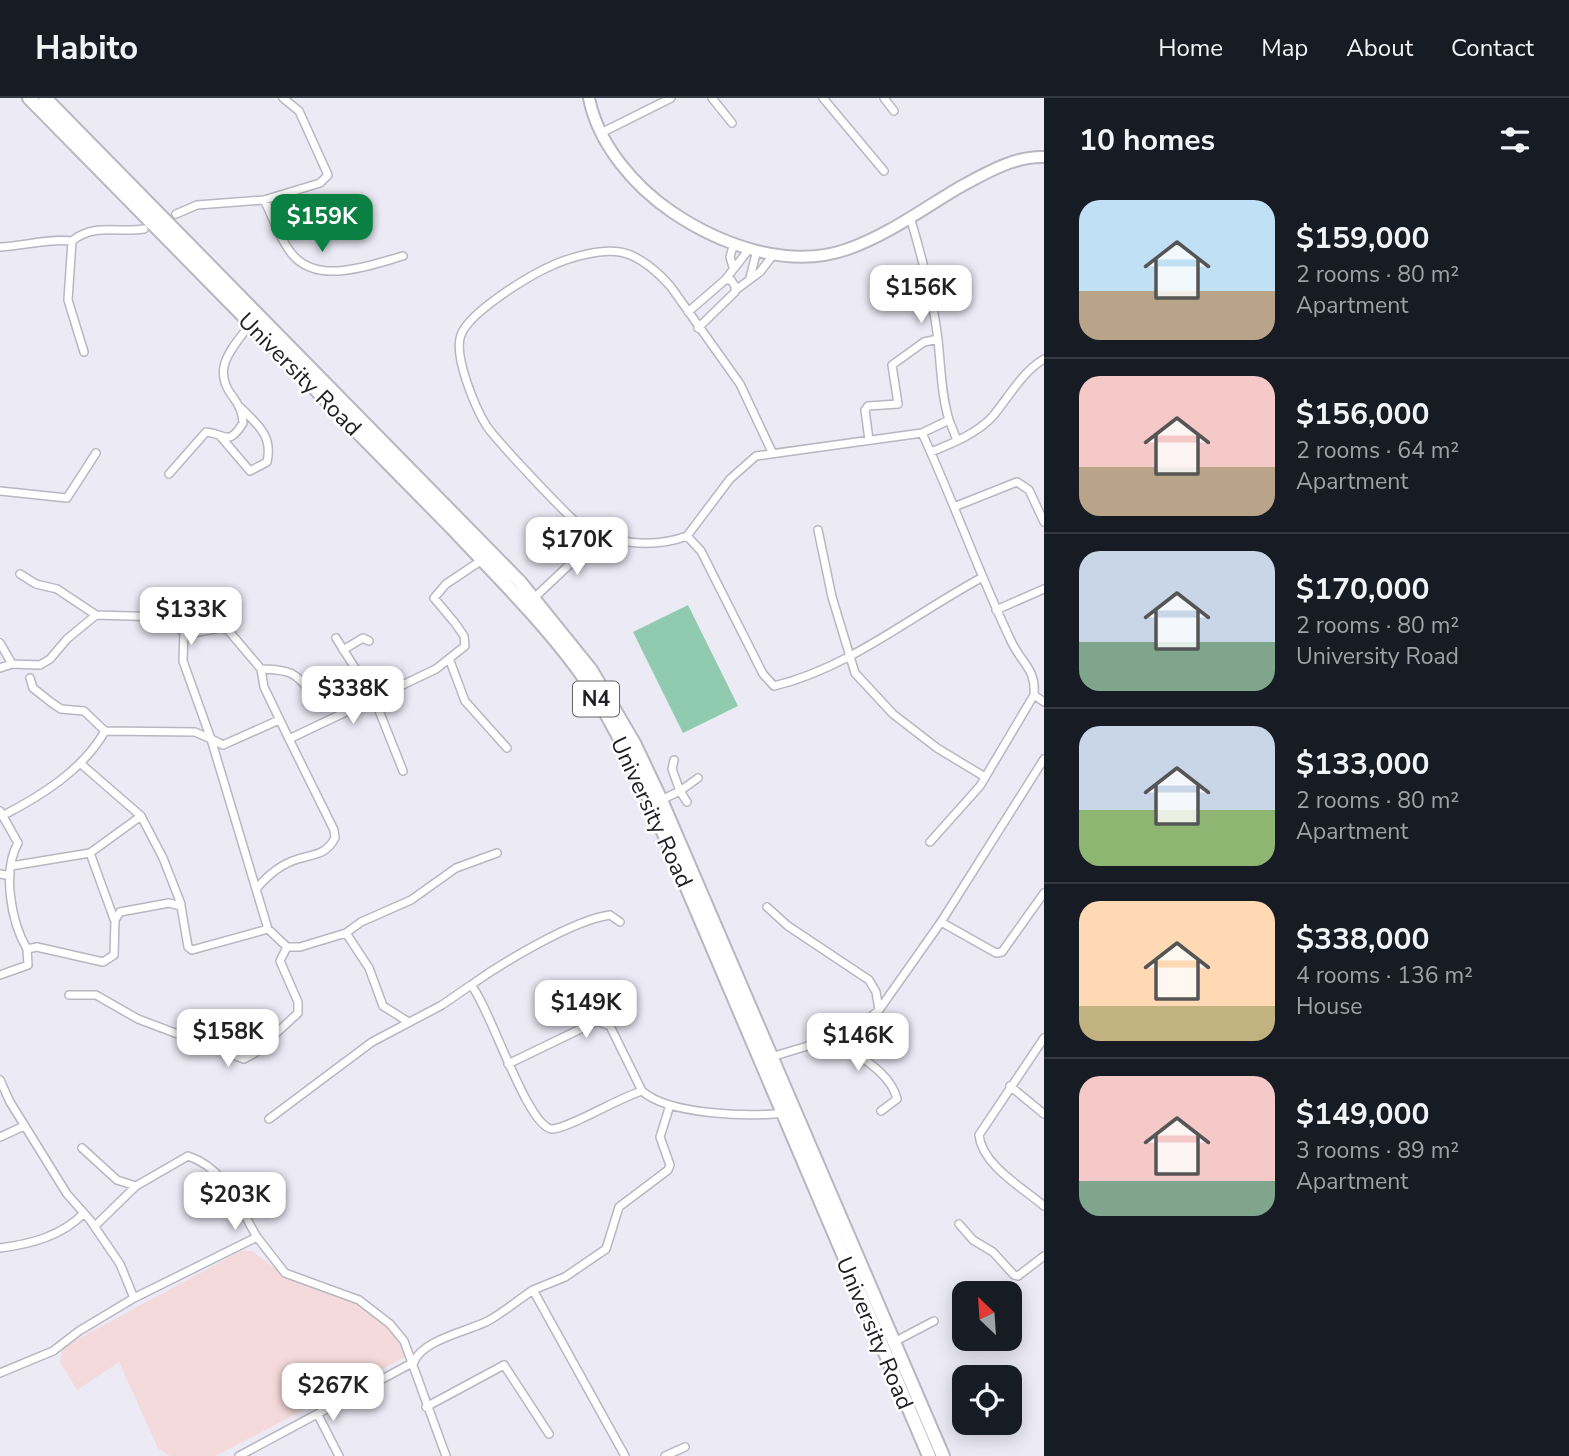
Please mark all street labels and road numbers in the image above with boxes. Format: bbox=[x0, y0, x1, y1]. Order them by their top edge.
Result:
street label: University Road bbox=[231, 306, 368, 443]
road number: N4 bbox=[573, 682, 619, 716]
street label: University Road bbox=[603, 732, 700, 893]
street label: University Road bbox=[828, 1252, 921, 1414]

